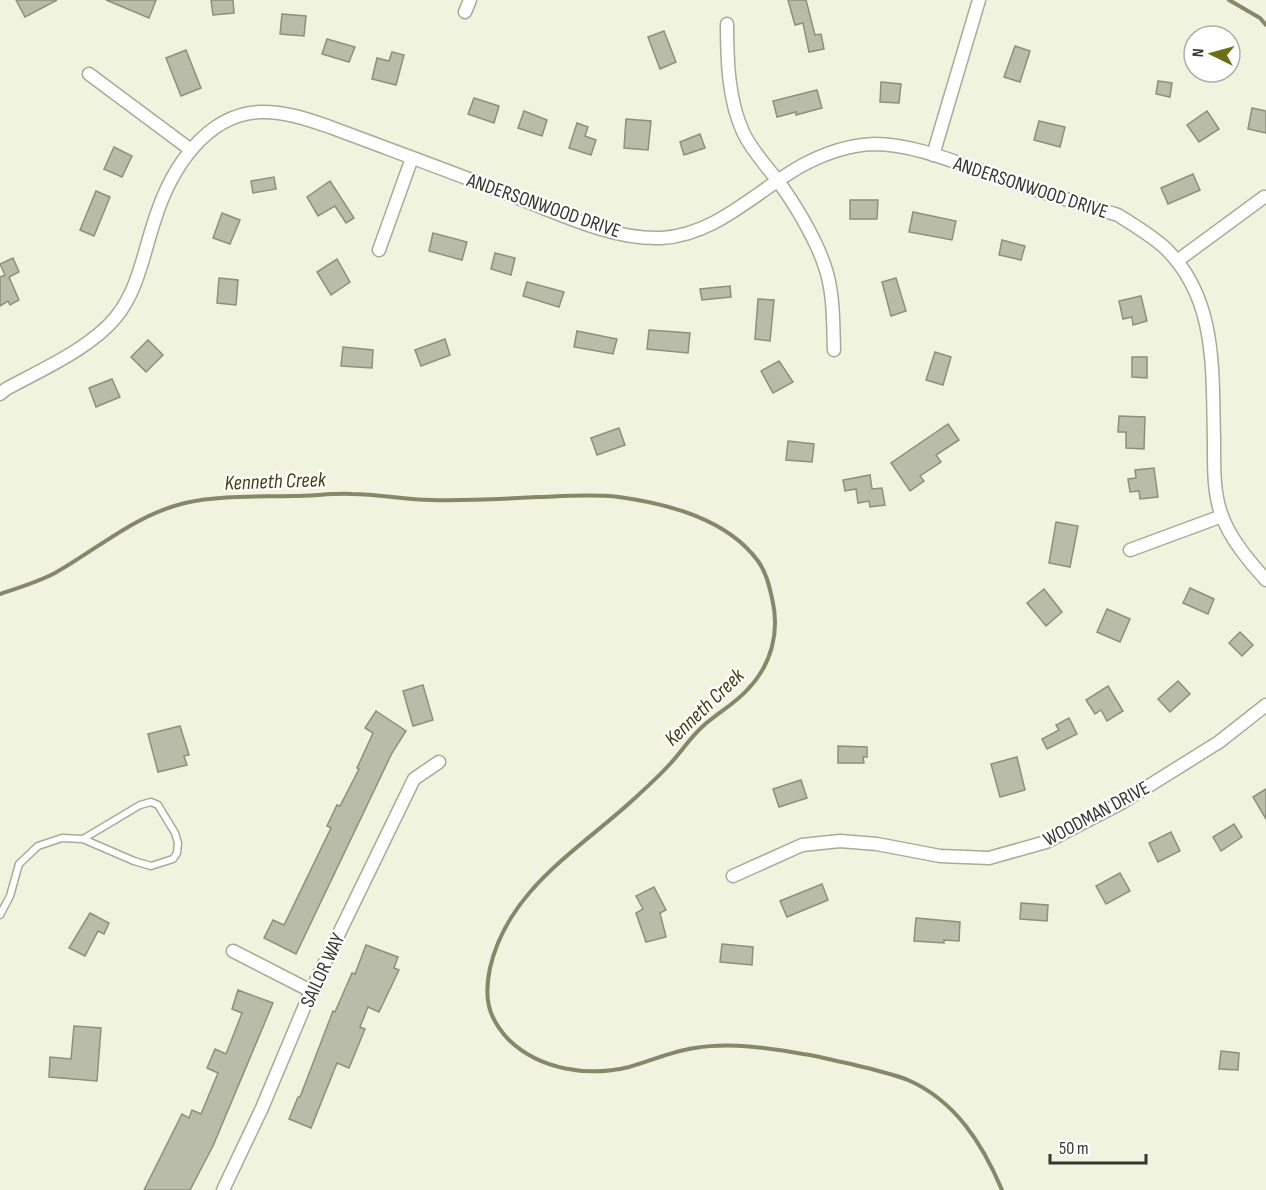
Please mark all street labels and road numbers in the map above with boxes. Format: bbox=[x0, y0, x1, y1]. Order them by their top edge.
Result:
street label: ANDERSONWOOD DRIVE bbox=[950, 151, 1111, 224]
street label: ANDERSONWOOD DRIVE bbox=[463, 168, 624, 243]
street label: WOODMAN DRIVE bbox=[1039, 776, 1154, 852]
street label: SAILOR WAY bbox=[295, 929, 351, 1011]

